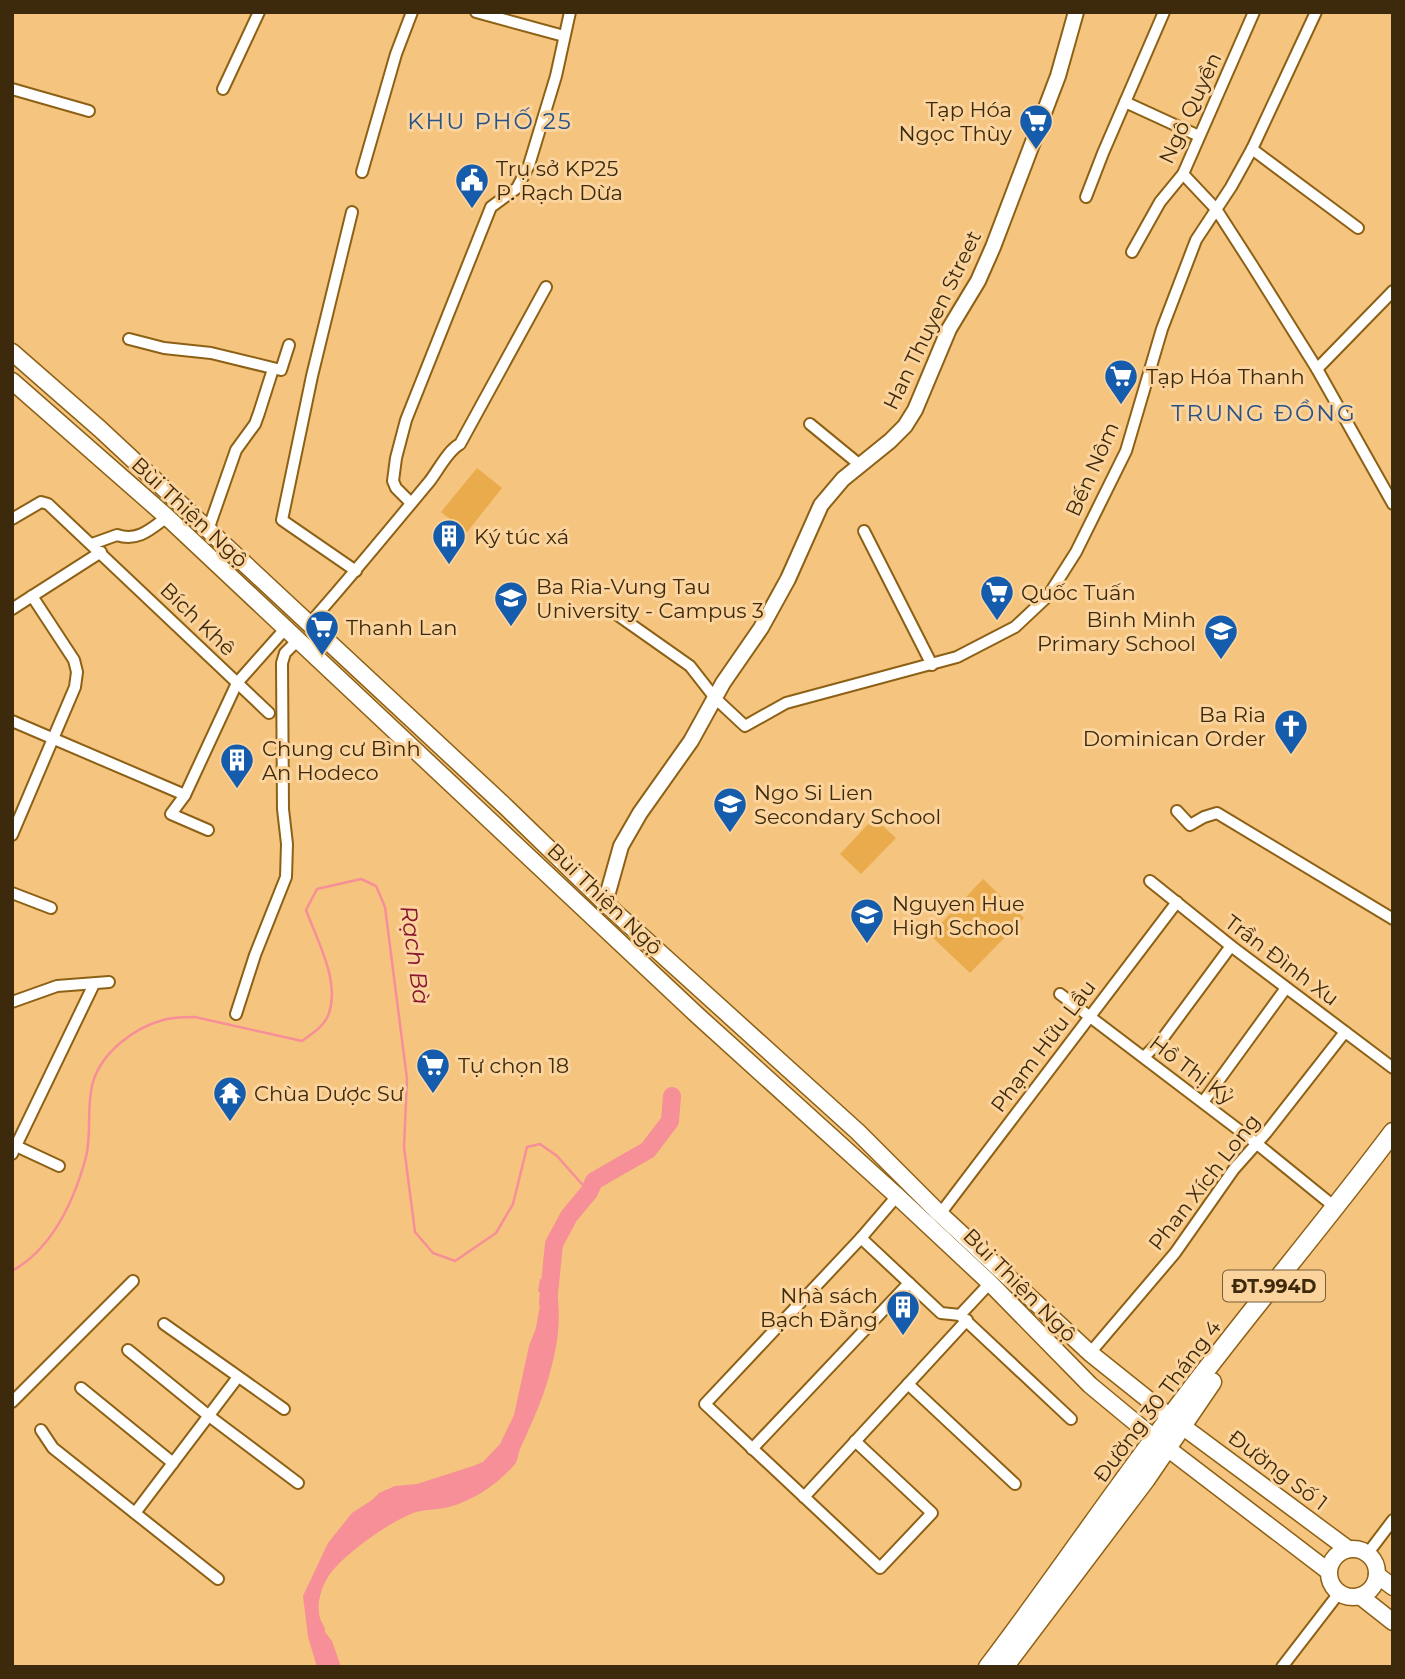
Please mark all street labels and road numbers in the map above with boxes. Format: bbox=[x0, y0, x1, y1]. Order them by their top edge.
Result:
street label: Ngô Quyền bbox=[1153, 48, 1227, 168]
street label: Han Thuyen Street bbox=[878, 226, 986, 414]
street label: Bến Nôm bbox=[1060, 418, 1124, 520]
street label: Bùi Thiện Ngộ bbox=[127, 452, 253, 572]
street label: Bích Khê bbox=[155, 577, 241, 661]
street label: Bùi Thiện Ngộ bbox=[542, 838, 668, 960]
street label: Trần Đình Xu bbox=[1220, 909, 1344, 1011]
street label: Phạm Hữu Lầu bbox=[985, 975, 1101, 1117]
street label: Hồ Thị Kỷ bbox=[1145, 1030, 1240, 1110]
street label: Phan Xích Long bbox=[1143, 1109, 1265, 1255]
street label: Bùi Thiện Ngộ bbox=[958, 1223, 1082, 1347]
road number: ĐT.994D bbox=[1223, 1270, 1325, 1302]
street label: Đường 30 Tháng 4 bbox=[1088, 1315, 1226, 1487]
street label: Đường Số 1 bbox=[1223, 1425, 1333, 1515]

